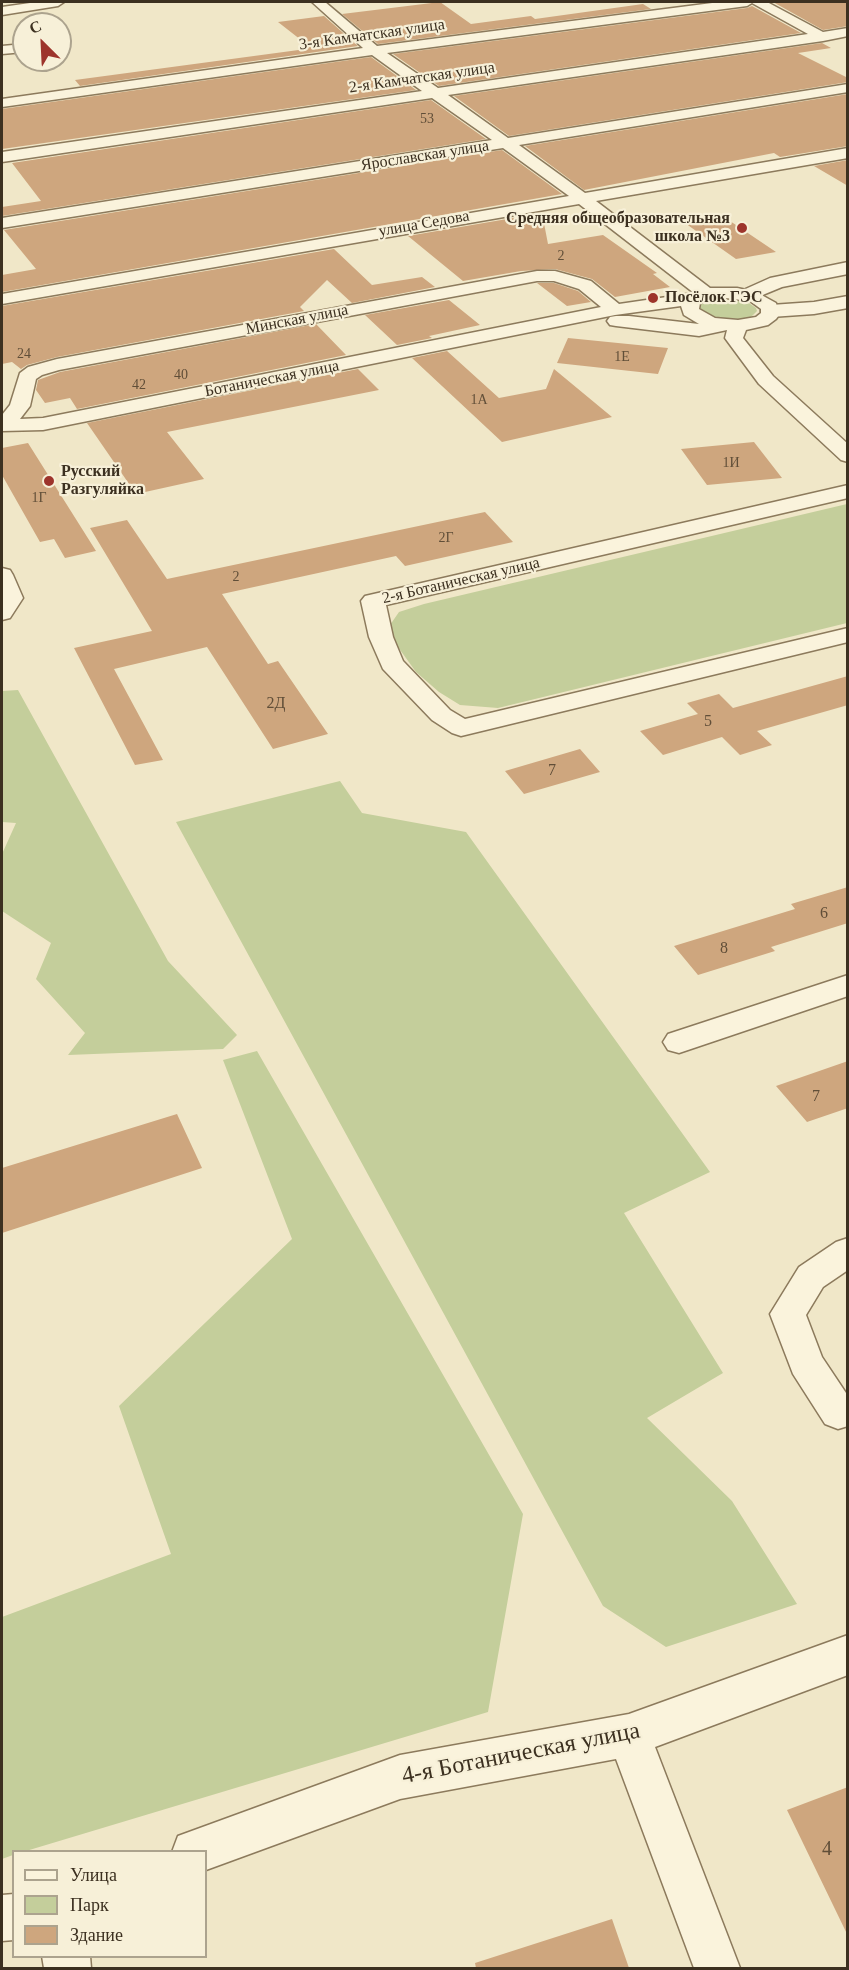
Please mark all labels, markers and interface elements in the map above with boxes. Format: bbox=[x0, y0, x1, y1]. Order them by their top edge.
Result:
north arrow bbox=[12, 12, 72, 72]
street label: 3-я Камчатская улица bbox=[298, 15, 446, 55]
text: С bbox=[27, 17, 44, 37]
street label: 2-я Камчатская улица bbox=[348, 58, 496, 98]
house number: 53 bbox=[420, 111, 434, 127]
street label: Ярославская улица bbox=[360, 136, 490, 176]
street label: улица Седова bbox=[377, 207, 471, 241]
place label: Средняя общеобразовательная школа №3 bbox=[506, 209, 730, 247]
marker: Средняя общеобразовательная школа №3 bbox=[735, 221, 749, 235]
house number: 2 bbox=[558, 248, 564, 264]
place label: Посёлок ГЭС bbox=[665, 288, 762, 308]
marker: Посёлок ГЭС bbox=[646, 291, 660, 305]
street label: Минская улица bbox=[244, 301, 350, 339]
house number: 24 bbox=[17, 346, 31, 362]
house number: 1Е bbox=[614, 349, 630, 365]
street label: Ботаническая улица bbox=[203, 357, 341, 401]
house number: 40 bbox=[174, 367, 188, 383]
house number: 42 bbox=[132, 377, 146, 393]
house number: 1А bbox=[470, 392, 488, 408]
house number: 1И bbox=[722, 455, 740, 471]
place label: Русский Разгуляйка bbox=[61, 462, 144, 500]
marker: Русский Разгуляйка bbox=[42, 474, 56, 488]
house number: 1Г bbox=[31, 490, 47, 506]
house number: 2Г bbox=[438, 530, 454, 546]
street label: 2-я Ботаническая улица bbox=[380, 554, 542, 608]
house number: 2 bbox=[232, 569, 240, 585]
house number: 2Д bbox=[267, 694, 285, 714]
house number: 5 bbox=[704, 712, 712, 732]
house number: 7 bbox=[548, 761, 556, 781]
house number: 6 bbox=[820, 904, 828, 924]
house number: 8 bbox=[720, 939, 728, 959]
house number: 7 bbox=[812, 1087, 820, 1107]
street label: 4-я Ботаническая улица bbox=[400, 1717, 642, 1791]
house number: 4 bbox=[822, 1838, 832, 1862]
legend bbox=[12, 1850, 207, 1958]
text: Улица bbox=[70, 1865, 117, 1885]
text: Парк bbox=[70, 1895, 109, 1915]
text: Здание bbox=[70, 1925, 123, 1945]

